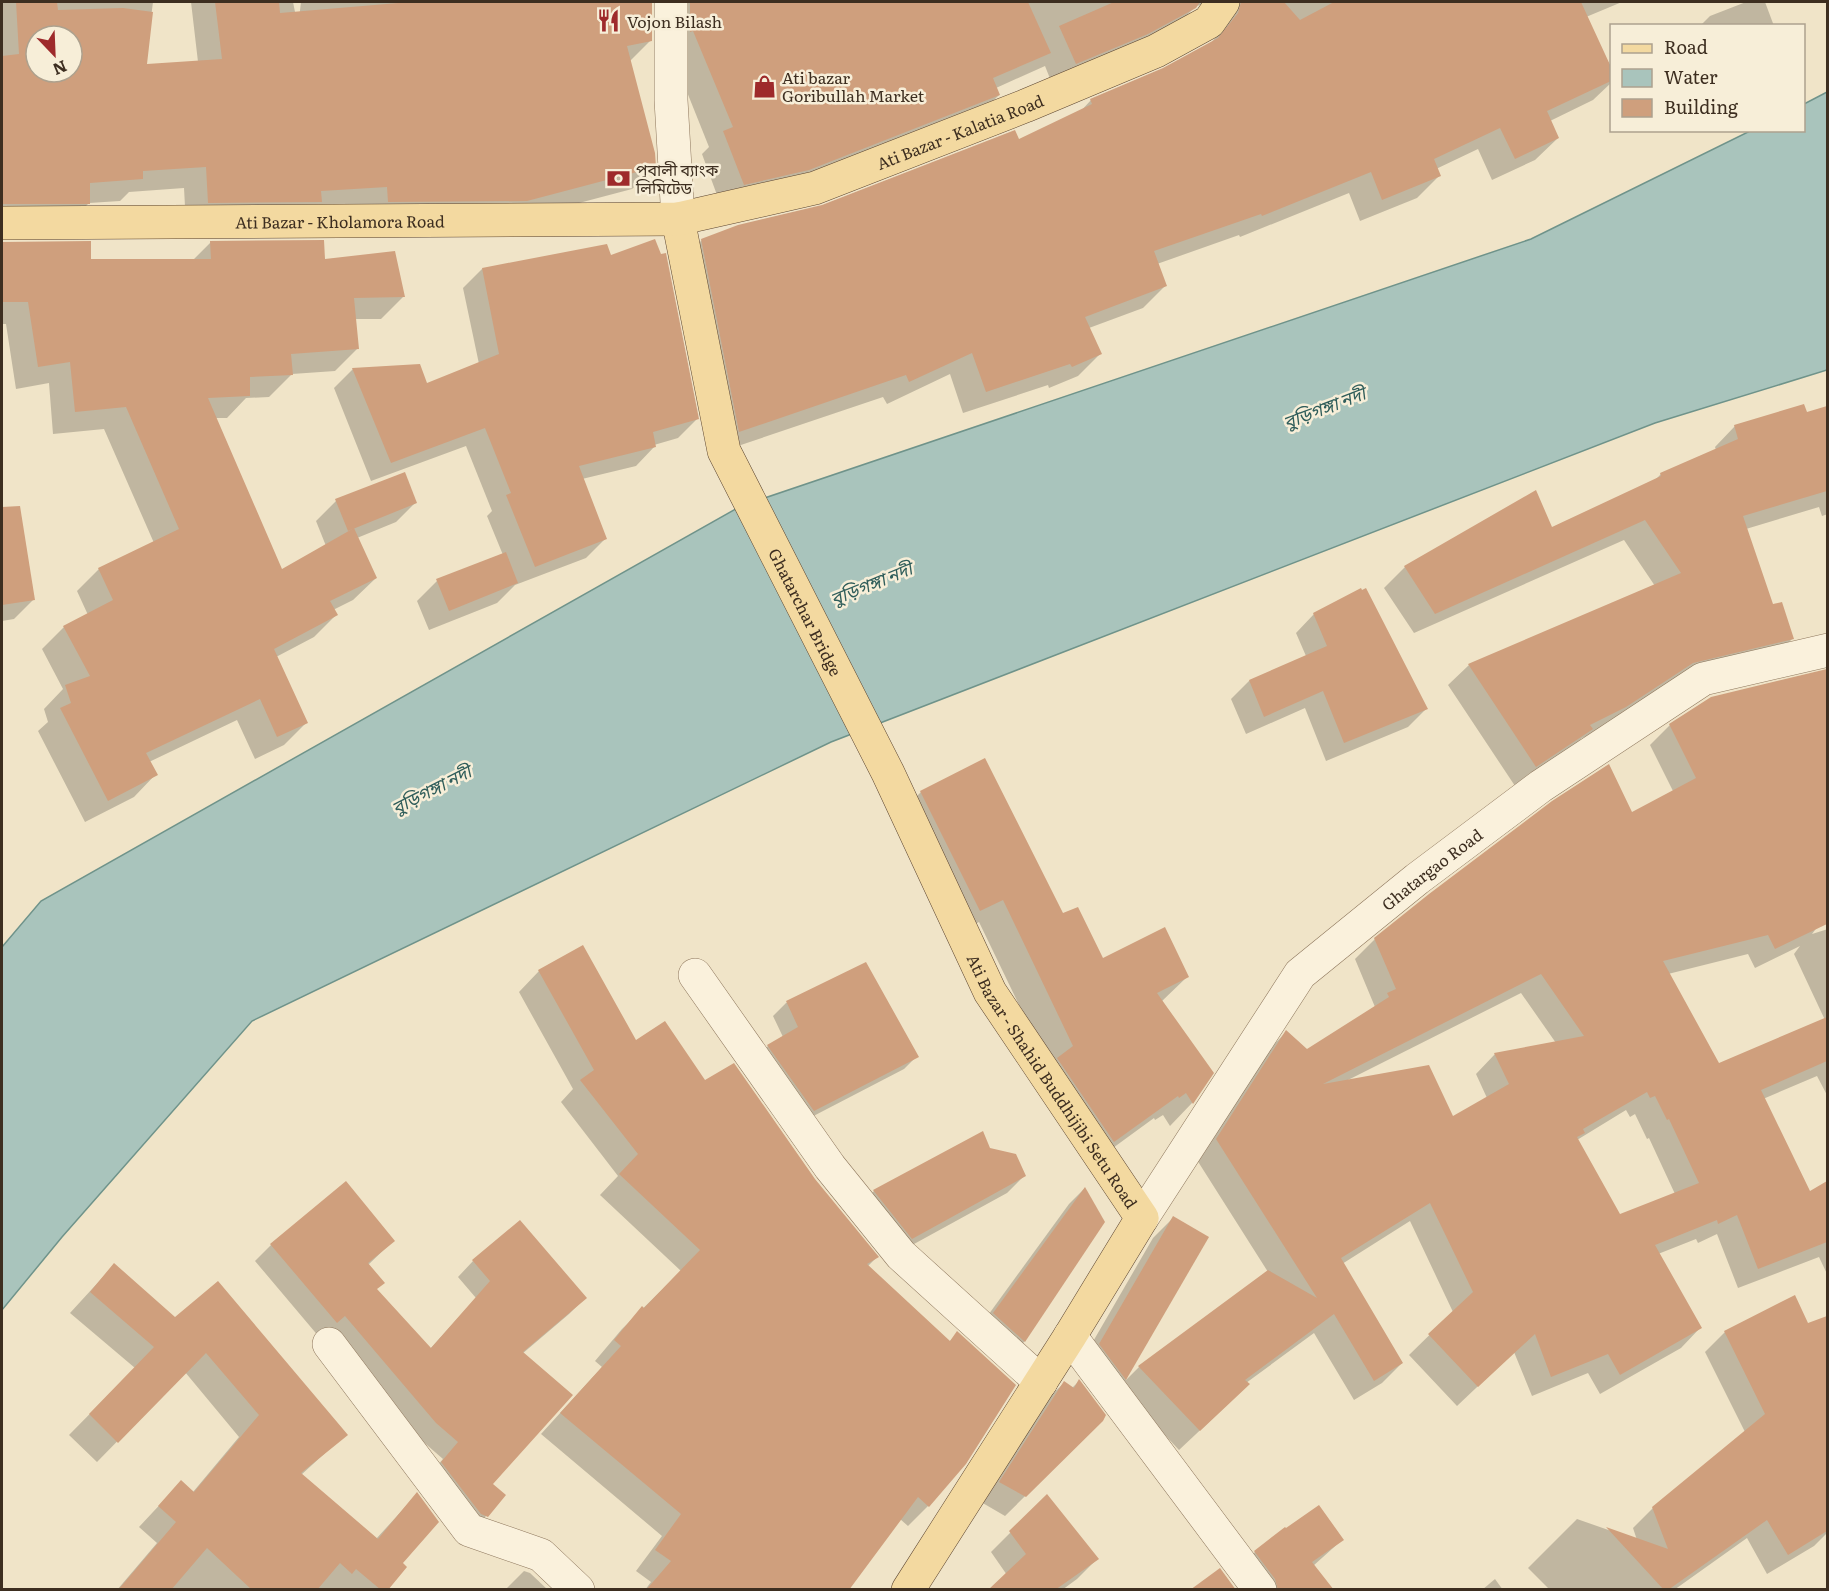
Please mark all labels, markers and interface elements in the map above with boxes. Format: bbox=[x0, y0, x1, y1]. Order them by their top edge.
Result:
restaurant icon: Vojon Bilash bbox=[596, 8, 622, 34]
place label: Vojon Bilash bbox=[627, 9, 722, 33]
north arrow bbox=[24, 24, 84, 84]
legend bbox=[1610, 24, 1805, 132]
text: Road bbox=[1664, 33, 1708, 60]
text: N bbox=[49, 55, 71, 82]
text: Water bbox=[1664, 63, 1718, 90]
place label: Ati bazar Goribullah Market bbox=[782, 65, 925, 107]
shop icon: Ati bazar Goribullah Market bbox=[751, 73, 777, 99]
street label: Ati Bazar - Kalatia Road bbox=[873, 88, 1047, 175]
text: Building bbox=[1664, 93, 1739, 120]
place label: পূবালী ব্যাংক লিমিটেড bbox=[635, 157, 720, 199]
bank icon: পূবালী ব্যাংক লিমিটেড bbox=[605, 165, 631, 191]
street label: Ati Bazar - Kholamora Road bbox=[235, 208, 445, 234]
water label: বুড়িগঙ্গা নদী bbox=[1279, 378, 1372, 435]
street label: Ghatarchar Bridge bbox=[763, 544, 849, 680]
water label: বুড়িগঙ্গা নদী bbox=[826, 553, 919, 612]
water label: বুড়িগঙ্গা নদী bbox=[386, 756, 478, 821]
street label: Ghatargao Road bbox=[1376, 822, 1487, 916]
street label: Ati Bazar - Shahid Buddhijibi Setu Road bbox=[962, 950, 1144, 1213]

